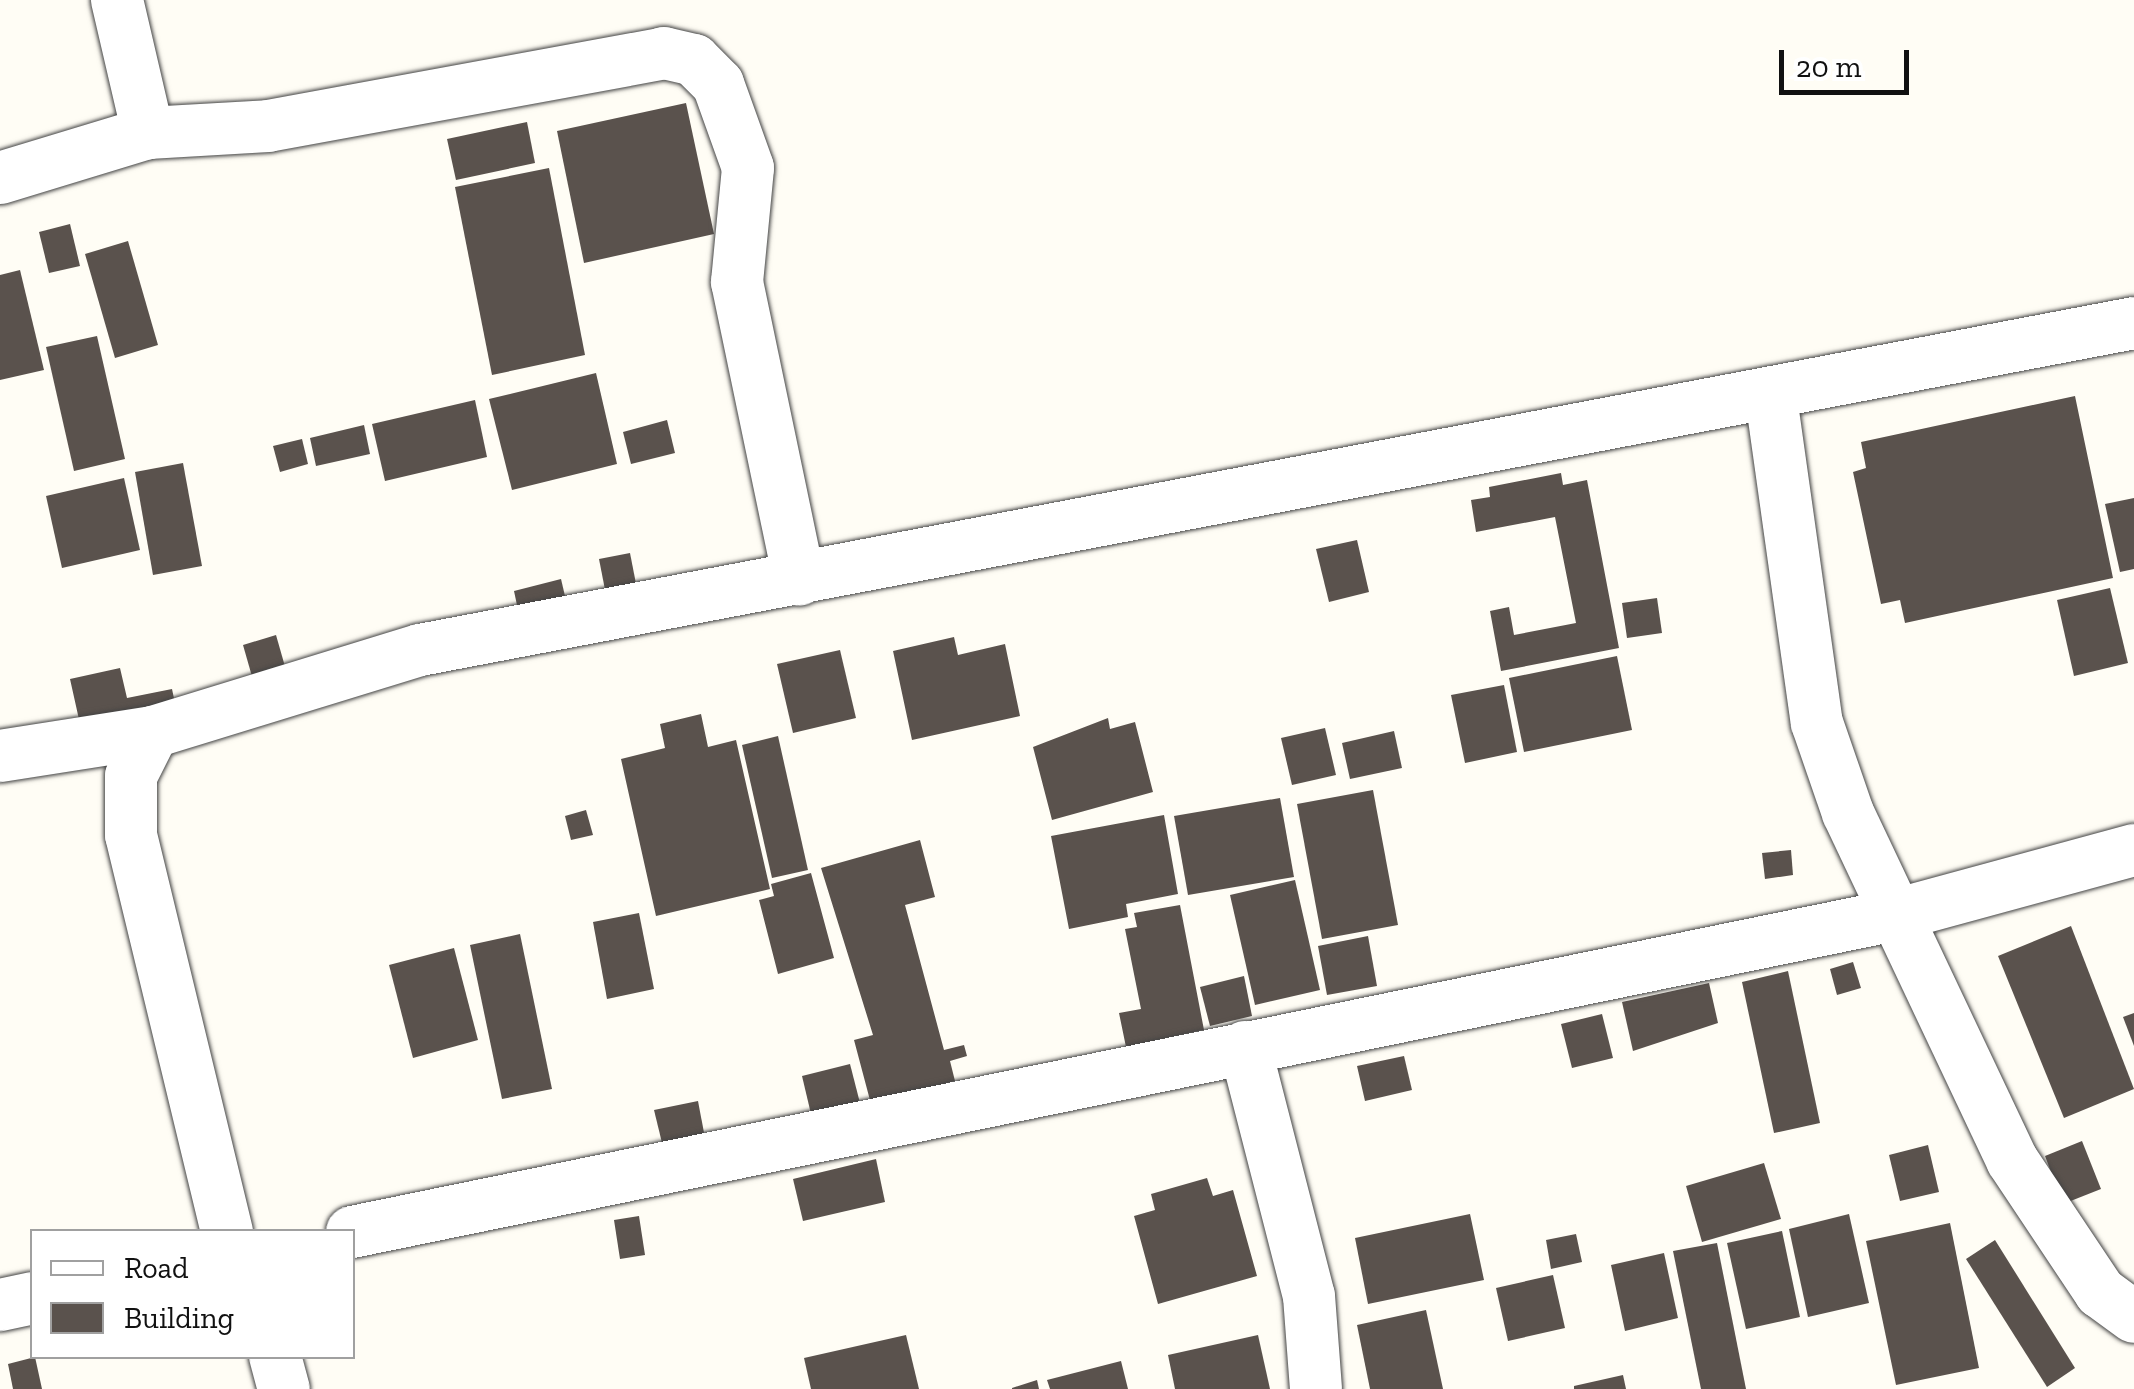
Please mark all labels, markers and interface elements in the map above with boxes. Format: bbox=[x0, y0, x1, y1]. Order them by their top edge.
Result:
scale bar bbox=[1784, 30, 1914, 92]
text: 20 m bbox=[1796, 49, 1861, 85]
legend bbox=[30, 1229, 355, 1359]
text: Road bbox=[124, 1250, 189, 1286]
text: Building bbox=[124, 1300, 234, 1336]

